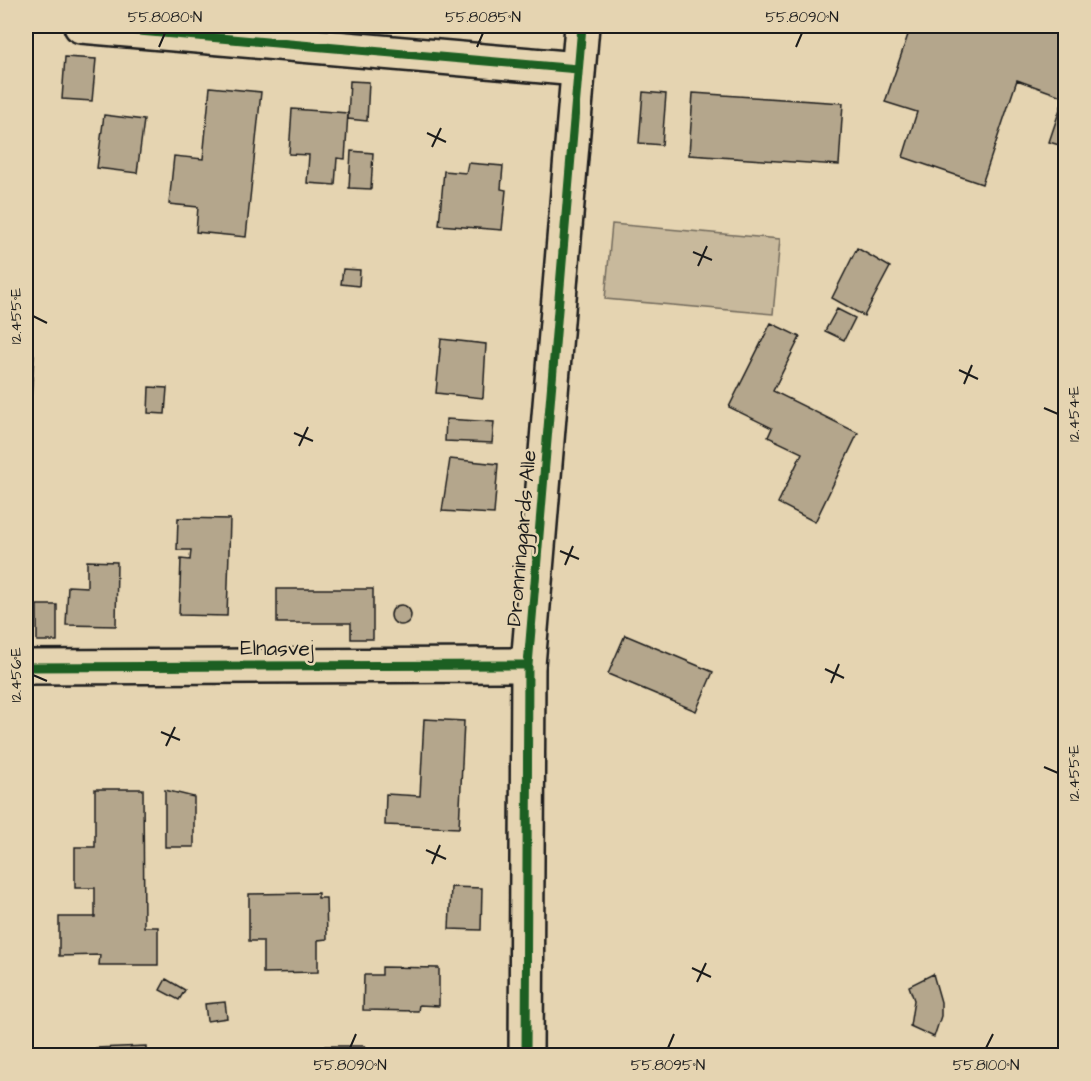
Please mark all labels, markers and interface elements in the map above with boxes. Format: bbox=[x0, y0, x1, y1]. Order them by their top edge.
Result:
text: 55.8080°N bbox=[128, 7, 202, 28]
text: 55.8085°N bbox=[445, 7, 521, 28]
text: 55.8090°N bbox=[765, 7, 839, 28]
text: 12.455°E bbox=[6, 288, 27, 344]
text: 12.454°E bbox=[1064, 386, 1085, 442]
street label: Dronninggårds Alle bbox=[499, 449, 546, 628]
street label: Elnasvej bbox=[240, 634, 314, 663]
text: 12.456°E bbox=[6, 647, 27, 703]
text: 12.455°E bbox=[1064, 745, 1085, 801]
text: 55.8090°N bbox=[313, 1055, 387, 1076]
text: 55.8095°N bbox=[631, 1055, 705, 1076]
text: 55.8100°N bbox=[953, 1055, 1019, 1076]

